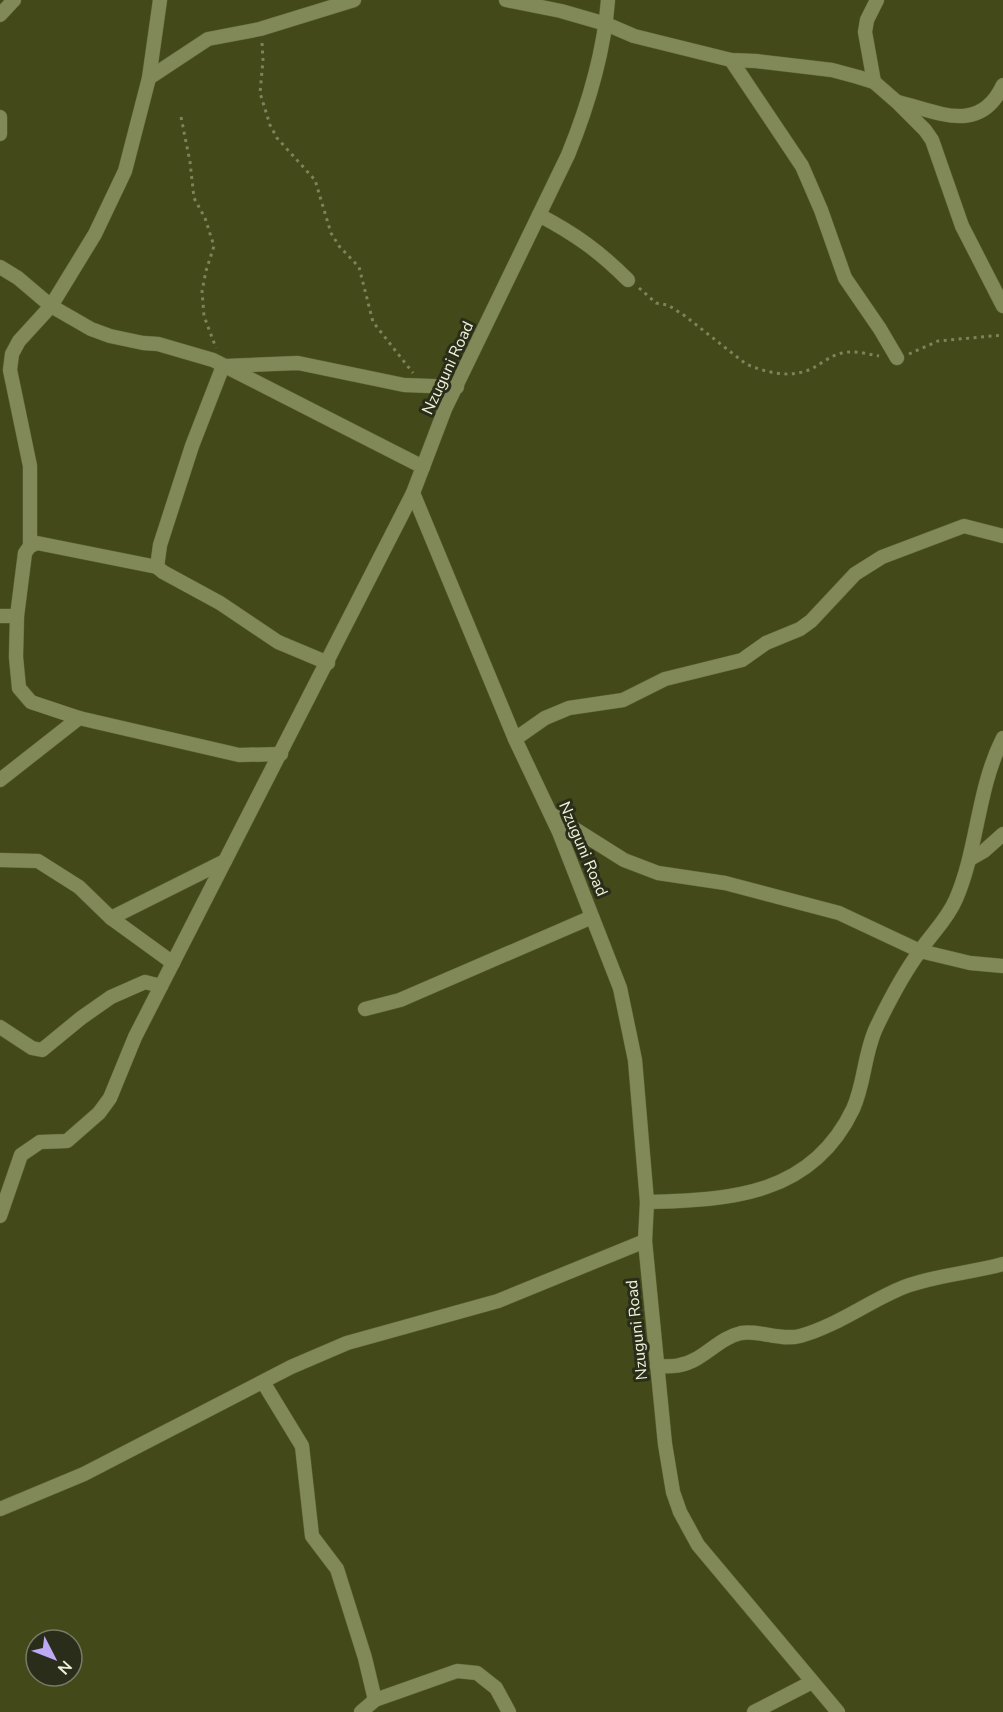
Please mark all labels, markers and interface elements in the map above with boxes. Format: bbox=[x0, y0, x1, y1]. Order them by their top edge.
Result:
street label: Nzuguni Road bbox=[417, 318, 479, 418]
street label: Nzuguni Road bbox=[553, 798, 613, 900]
street label: Nzuguni Road bbox=[621, 1279, 653, 1381]
north arrow bbox=[24, 1628, 84, 1688]
text: N bbox=[52, 1656, 77, 1679]

